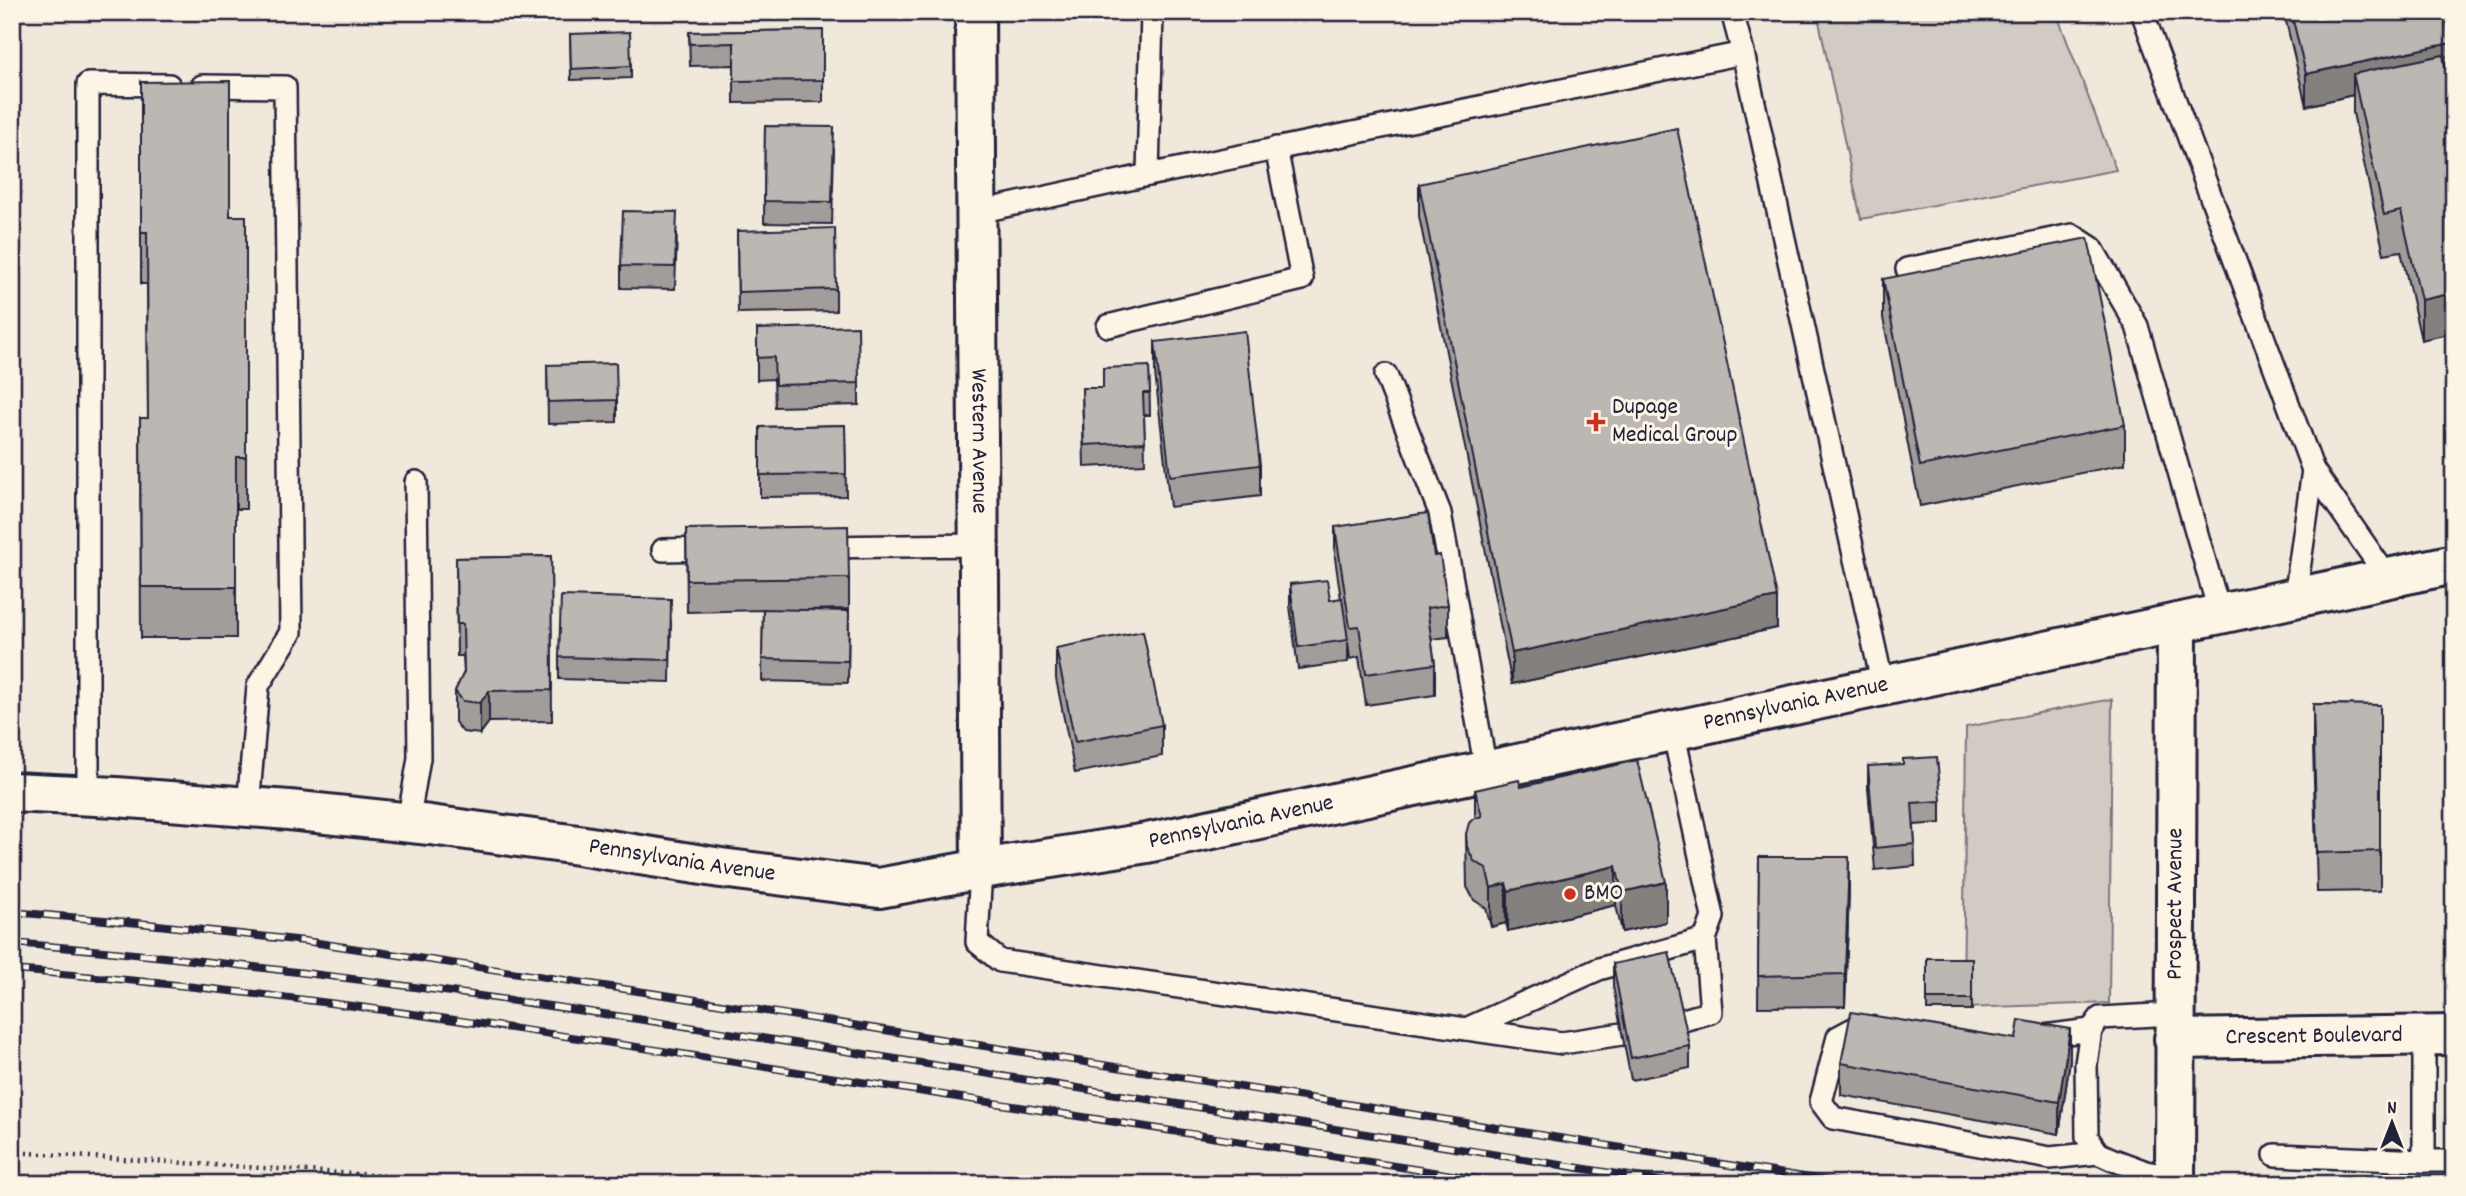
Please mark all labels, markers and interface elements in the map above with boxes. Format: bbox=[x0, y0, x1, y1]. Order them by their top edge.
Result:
street label: Western Avenue bbox=[960, 368, 996, 514]
place label: Dupage Medical Group bbox=[1612, 391, 1738, 453]
marker: Dupage Medical Group bbox=[1586, 412, 1606, 432]
street label: Pennsylvania Avenue bbox=[1700, 668, 1891, 741]
street label: Pennsylvania Avenue bbox=[1146, 787, 1337, 859]
street label: Prospect Avenue bbox=[2159, 828, 2193, 980]
street label: Pennsylvania Avenue bbox=[586, 830, 777, 892]
place label: BMO bbox=[1584, 877, 1623, 911]
marker: BMO bbox=[1562, 886, 1578, 902]
street label: Crescent Boulevard bbox=[2225, 1019, 2403, 1055]
north arrow bbox=[2358, 1088, 2428, 1158]
text: N bbox=[2387, 1096, 2397, 1123]

